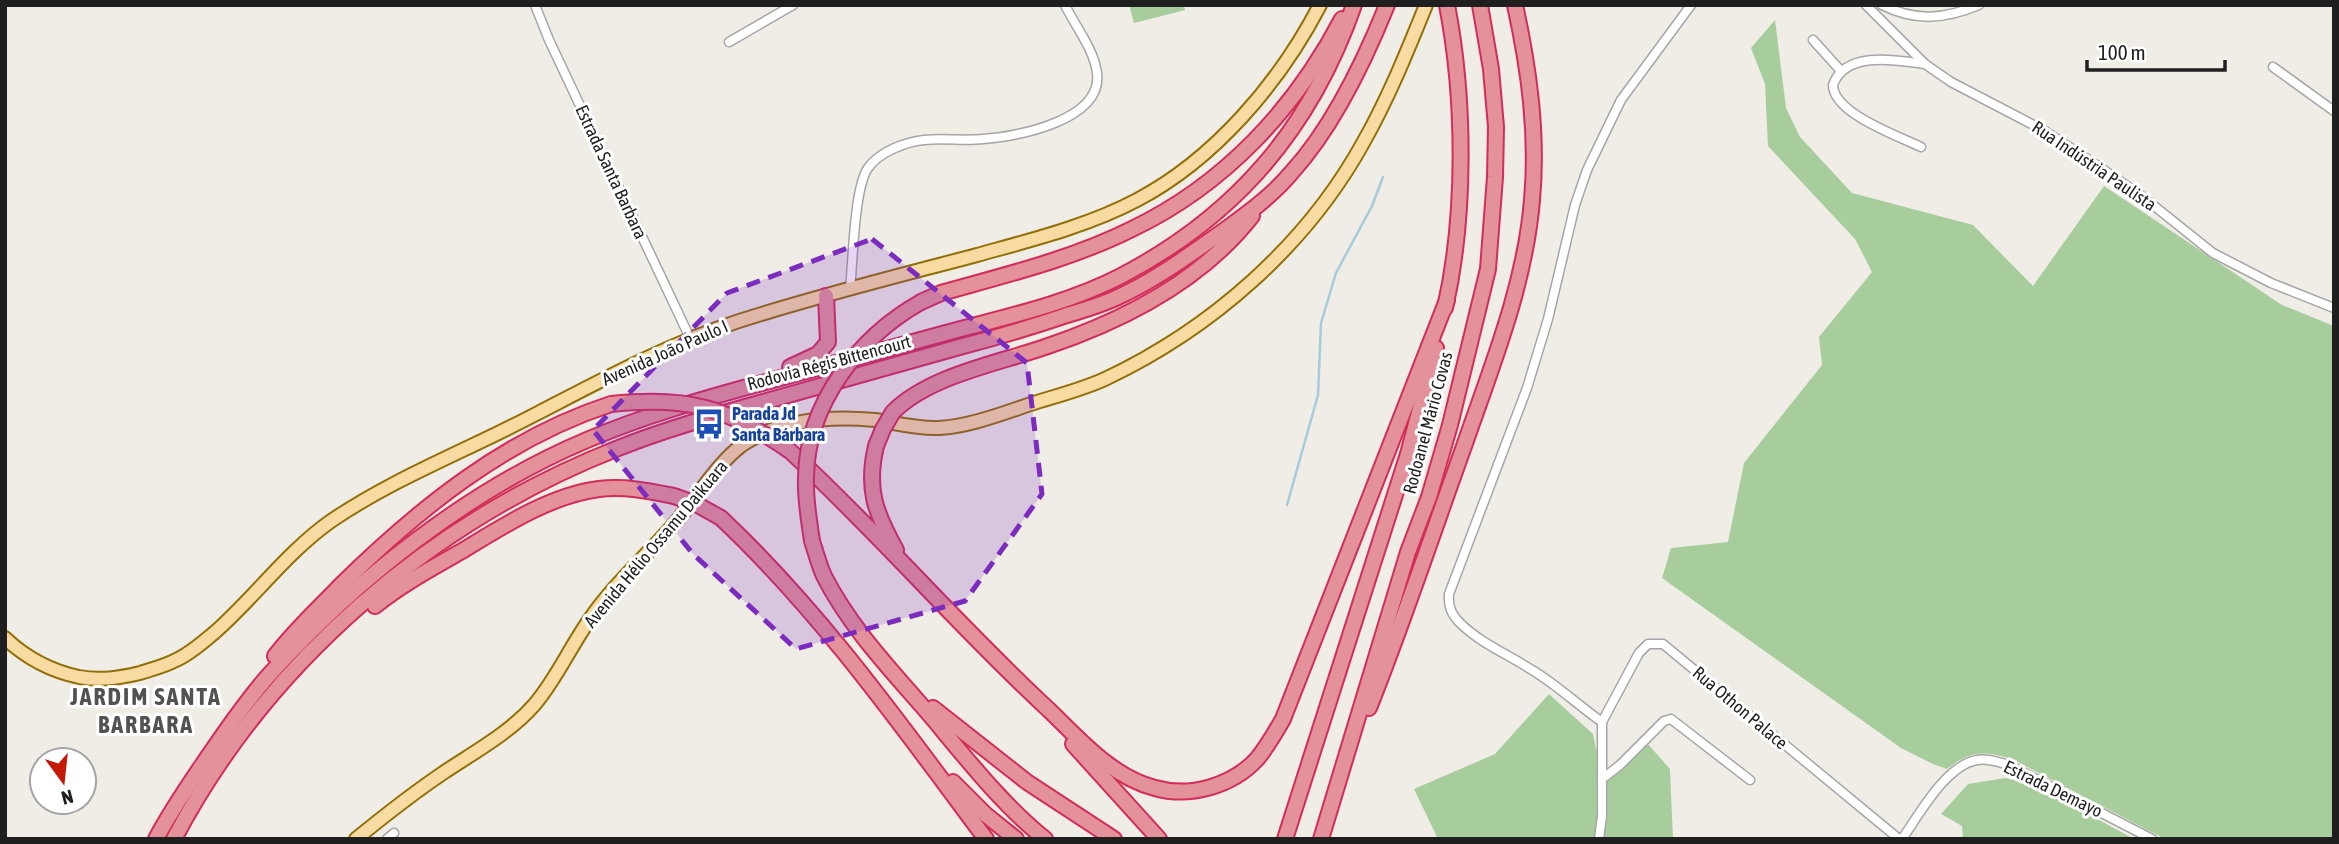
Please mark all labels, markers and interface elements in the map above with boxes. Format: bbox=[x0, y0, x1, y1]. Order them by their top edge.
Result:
scale bar bbox=[2087, 28, 2225, 72]
text: 100 m bbox=[2098, 40, 2146, 64]
street label: Estrada Santa Barbara bbox=[571, 102, 652, 242]
street label: Rua Indústria Paulista bbox=[2028, 116, 2160, 215]
street label: Avenida João Paulo I bbox=[599, 315, 731, 390]
street label: Rodovia Régis Bittencourt bbox=[745, 331, 913, 394]
street label: Rodoanel Mário Covas bbox=[1398, 350, 1457, 496]
place label: Parada Jd Santa Bárbara bbox=[732, 403, 825, 445]
bus stop icon: Parada Jd Santa Bárbara bbox=[692, 407, 726, 441]
street label: Avenida Hélio Ossamu Daikuara bbox=[580, 456, 732, 631]
street label: Rua Othon Palace bbox=[1689, 662, 1792, 753]
district label: JARDIM SANTA BARBARA bbox=[69, 683, 222, 738]
north arrow bbox=[28, 746, 98, 816]
street label: Estrada Demayo bbox=[2000, 756, 2106, 821]
text: N bbox=[59, 785, 76, 809]

